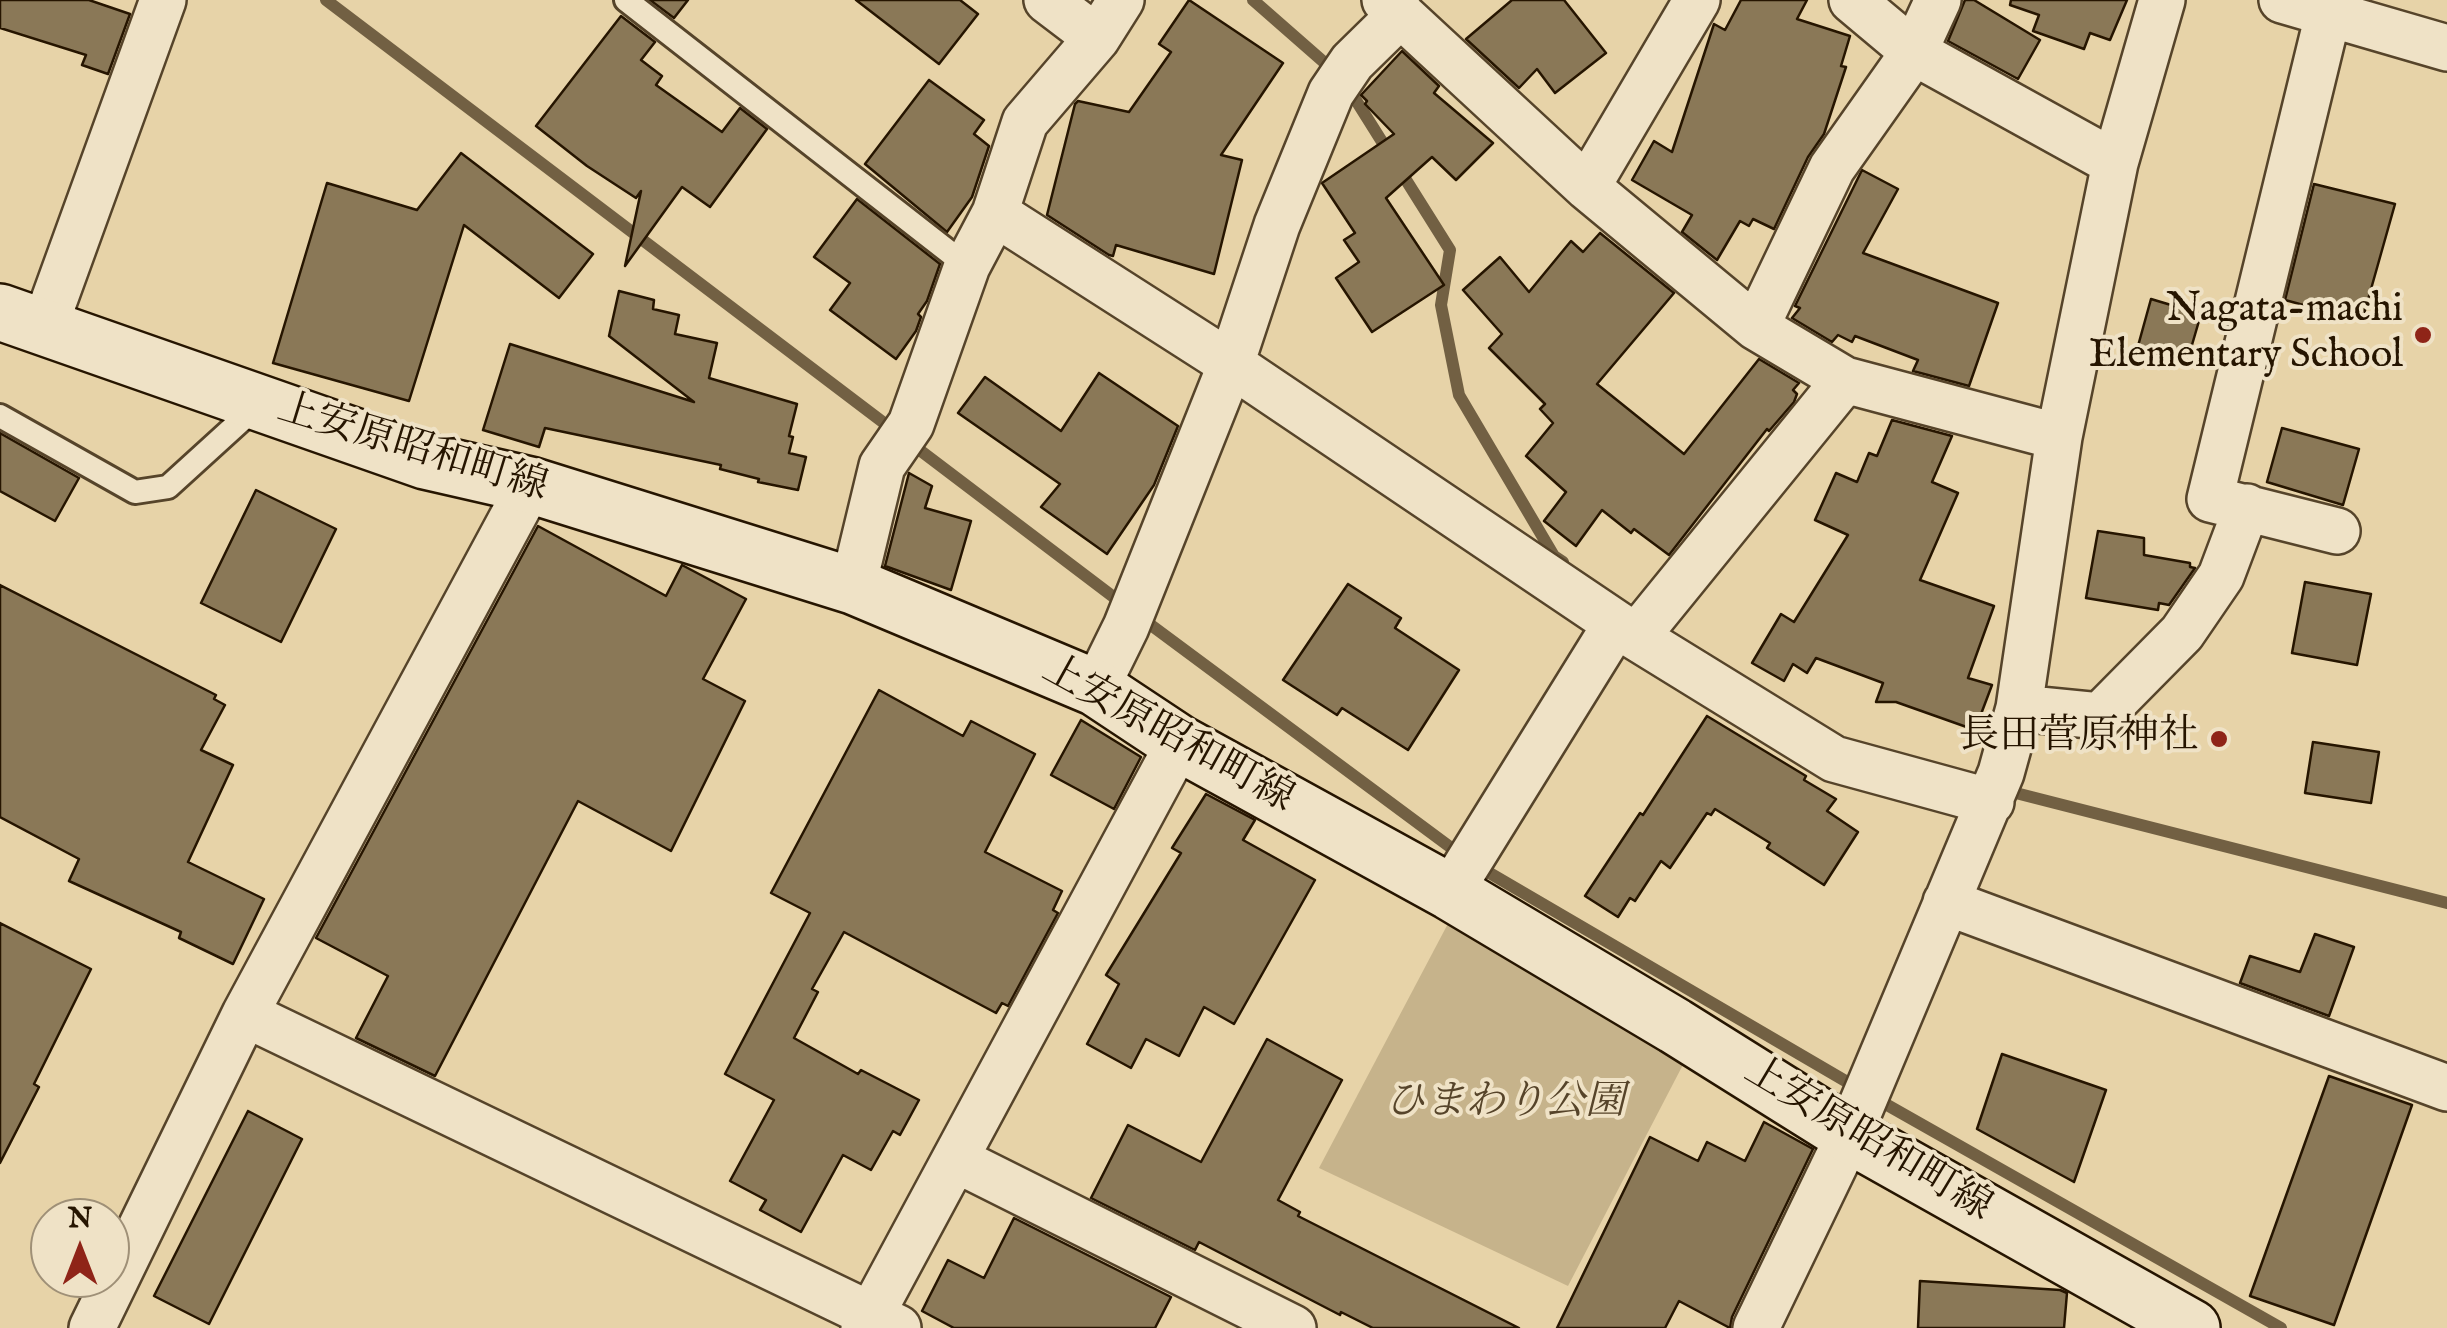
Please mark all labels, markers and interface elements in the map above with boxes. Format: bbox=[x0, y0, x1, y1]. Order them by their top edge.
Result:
place label: Nagata-machi Elementary School bbox=[2089, 288, 2403, 382]
marker: Nagata-machi Elementary School bbox=[2412, 324, 2434, 346]
street label: 上安原昭和町線 bbox=[271, 386, 553, 514]
street label: 上安原昭和町線 bbox=[1033, 647, 1301, 825]
place label: 長田菅原神社 bbox=[1959, 715, 2199, 763]
marker: 長田菅原神社 bbox=[2208, 728, 2230, 750]
street label: 上安原昭和町線 bbox=[1735, 1048, 1999, 1234]
park label: ひまわり公園 bbox=[1385, 1081, 1625, 1129]
north arrow bbox=[30, 1198, 130, 1298]
text: N bbox=[68, 1202, 92, 1237]

